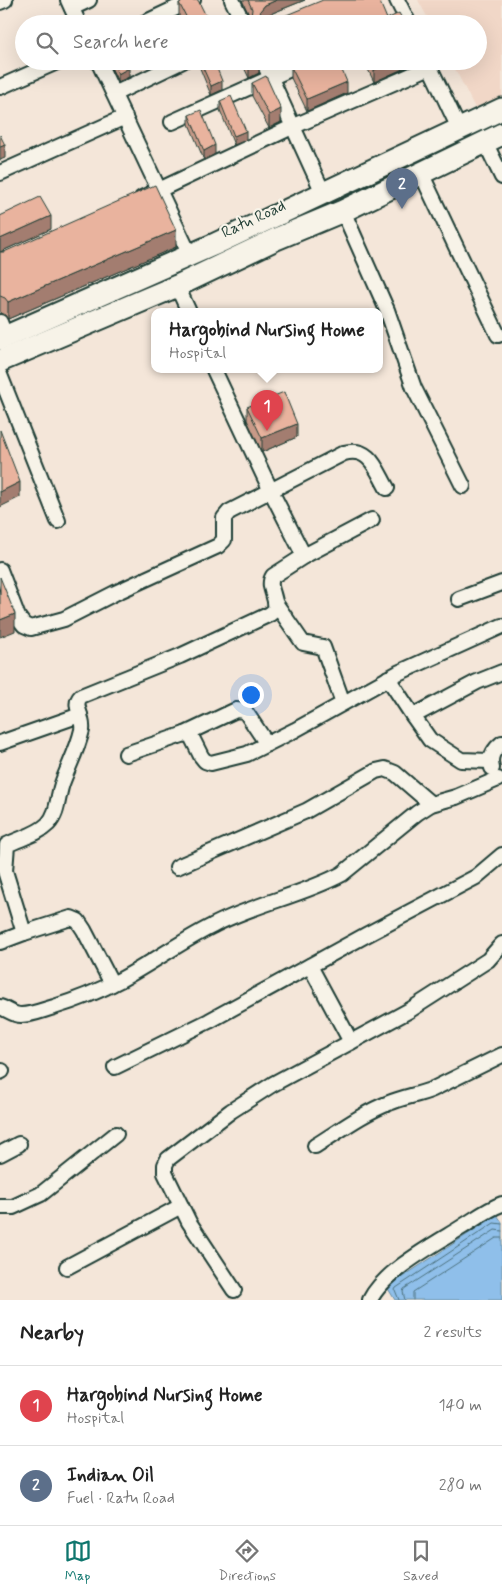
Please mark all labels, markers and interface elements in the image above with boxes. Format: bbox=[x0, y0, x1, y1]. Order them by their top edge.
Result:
search box bbox=[15, 15, 487, 70]
icon: search bbox=[33, 29, 61, 57]
text: Search here bbox=[73, 30, 169, 55]
pin: 2 bbox=[386, 168, 418, 209]
street label: Ratu Road bbox=[218, 195, 289, 243]
popup bbox=[151, 308, 383, 373]
text: Hargobind Nursing Home bbox=[169, 318, 365, 343]
text: Hospital bbox=[169, 343, 226, 364]
pin: 1 bbox=[251, 390, 283, 431]
your location bbox=[238, 682, 264, 708]
text: Nearby bbox=[20, 1319, 84, 1347]
text: 2 results bbox=[424, 1322, 482, 1343]
text: Hargobind Nursing Home bbox=[67, 1383, 263, 1408]
text: 1 bbox=[32, 1395, 40, 1416]
text: 140 m bbox=[438, 1395, 482, 1416]
text: Hospital bbox=[67, 1408, 124, 1429]
text: Indian Oil bbox=[67, 1463, 154, 1488]
text: 2 bbox=[32, 1475, 40, 1496]
text: 280 m bbox=[439, 1475, 482, 1496]
text: Fuel · Ratu Road bbox=[67, 1488, 175, 1509]
tab: Map bbox=[64, 1537, 92, 1585]
tab: Directions bbox=[219, 1537, 276, 1585]
tab: Saved bbox=[403, 1537, 438, 1585]

